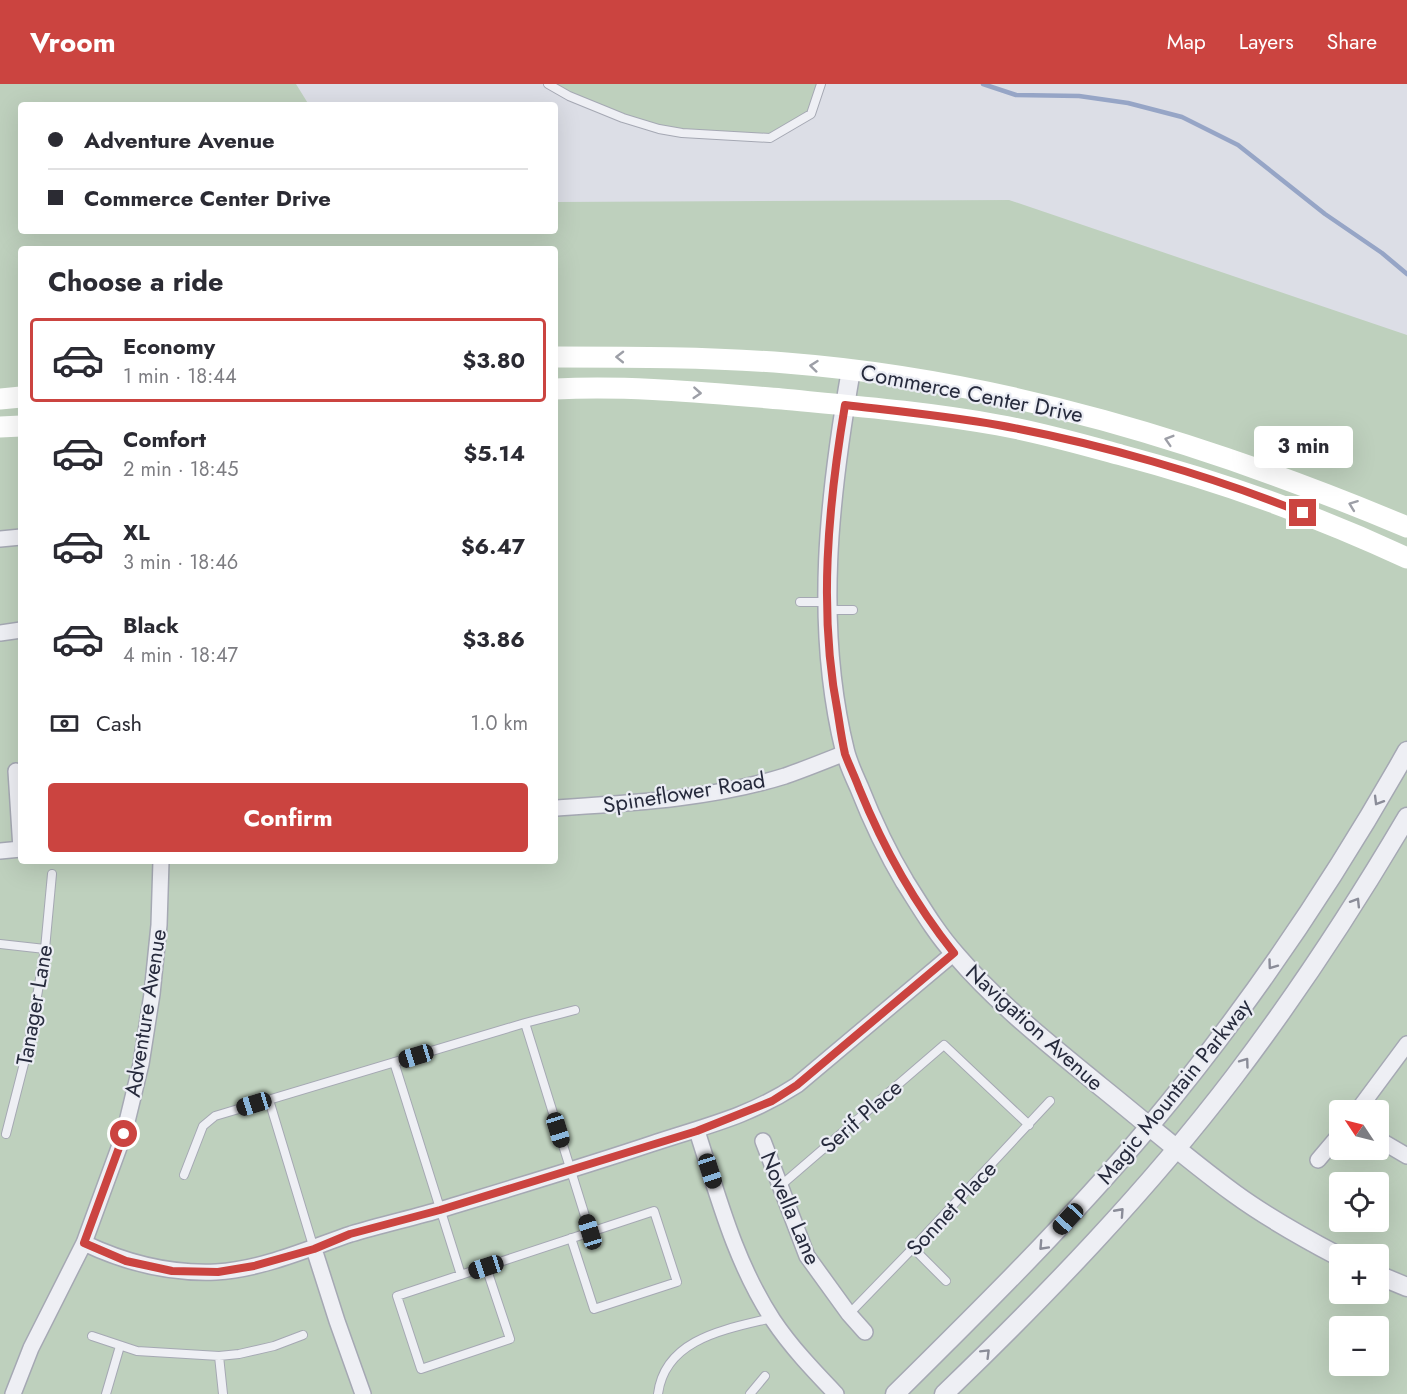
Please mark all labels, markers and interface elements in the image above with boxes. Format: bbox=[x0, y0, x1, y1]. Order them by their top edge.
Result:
text: Vroom bbox=[30, 22, 116, 63]
text: Map bbox=[1167, 27, 1206, 57]
text: Layers bbox=[1239, 27, 1294, 57]
text: Share bbox=[1327, 27, 1377, 57]
text: Adventure Avenue bbox=[84, 124, 275, 156]
text: Commerce Center Drive bbox=[84, 182, 331, 214]
text: Choose a ride bbox=[48, 262, 223, 301]
text: Economy bbox=[123, 330, 215, 362]
icon: car bbox=[51, 333, 105, 387]
text: $3.80 bbox=[463, 344, 525, 376]
one-way arrow bbox=[615, 351, 624, 363]
street label: Commerce Center Drive bbox=[858, 356, 1086, 430]
one-way arrow bbox=[810, 360, 819, 373]
text: 1 min · 18:44 bbox=[123, 362, 237, 391]
one-way arrow bbox=[693, 386, 702, 399]
text: Comfort bbox=[123, 423, 206, 455]
icon: car bbox=[51, 426, 105, 480]
callout: 3 min bbox=[1254, 426, 1352, 468]
text: 3 min bbox=[1278, 432, 1329, 461]
one-way arrow bbox=[1164, 435, 1175, 447]
text: $5.14 bbox=[463, 437, 525, 469]
text: 2 min · 18:45 bbox=[123, 455, 239, 484]
route end bbox=[1289, 499, 1316, 526]
one-way arrow bbox=[1348, 499, 1359, 512]
text: XL bbox=[123, 516, 150, 548]
icon: car bbox=[51, 519, 105, 573]
text: $6.47 bbox=[461, 530, 525, 562]
text: 3 min · 18:46 bbox=[123, 548, 238, 577]
text: Black bbox=[123, 609, 179, 641]
icon: car bbox=[51, 612, 105, 666]
text: $3.86 bbox=[462, 623, 525, 655]
text: 4 min · 18:47 bbox=[123, 641, 238, 670]
icon: cash bbox=[48, 707, 81, 740]
text: Cash bbox=[96, 707, 142, 739]
text: 1.0 km bbox=[471, 709, 528, 738]
street label: Spineflower Road bbox=[601, 763, 767, 821]
button: Confirm bbox=[48, 783, 528, 852]
one-way arrow bbox=[1374, 795, 1385, 806]
one-way arrow bbox=[1348, 898, 1360, 908]
street label: Adventure Avenue bbox=[116, 927, 174, 1099]
street label: Tanager Lane bbox=[8, 942, 60, 1068]
street label: Navigation Avenue bbox=[959, 956, 1111, 1098]
one-way arrow bbox=[1268, 959, 1279, 970]
street label: Magic Mountain Parkway bbox=[1089, 991, 1259, 1191]
car bbox=[396, 1042, 436, 1070]
one-way arrow bbox=[1238, 1058, 1249, 1069]
street label: Serif Place bbox=[813, 1071, 909, 1161]
car bbox=[234, 1090, 274, 1118]
north arrow bbox=[1329, 1100, 1389, 1160]
map controls bbox=[1329, 1100, 1389, 1376]
car bbox=[544, 1110, 572, 1150]
route start bbox=[110, 1120, 137, 1147]
street label: Novella Lane bbox=[753, 1146, 829, 1270]
car bbox=[696, 1151, 724, 1191]
street label: Sonnet Place bbox=[898, 1153, 1004, 1263]
button: locate bbox=[1329, 1172, 1389, 1232]
car bbox=[1049, 1200, 1087, 1238]
one-way arrow bbox=[1113, 1208, 1124, 1219]
car bbox=[576, 1212, 604, 1252]
one-way arrow bbox=[1039, 1240, 1050, 1250]
button: + bbox=[1329, 1244, 1389, 1304]
car bbox=[466, 1253, 506, 1281]
button: − bbox=[1329, 1316, 1389, 1376]
one-way arrow bbox=[979, 1349, 989, 1360]

